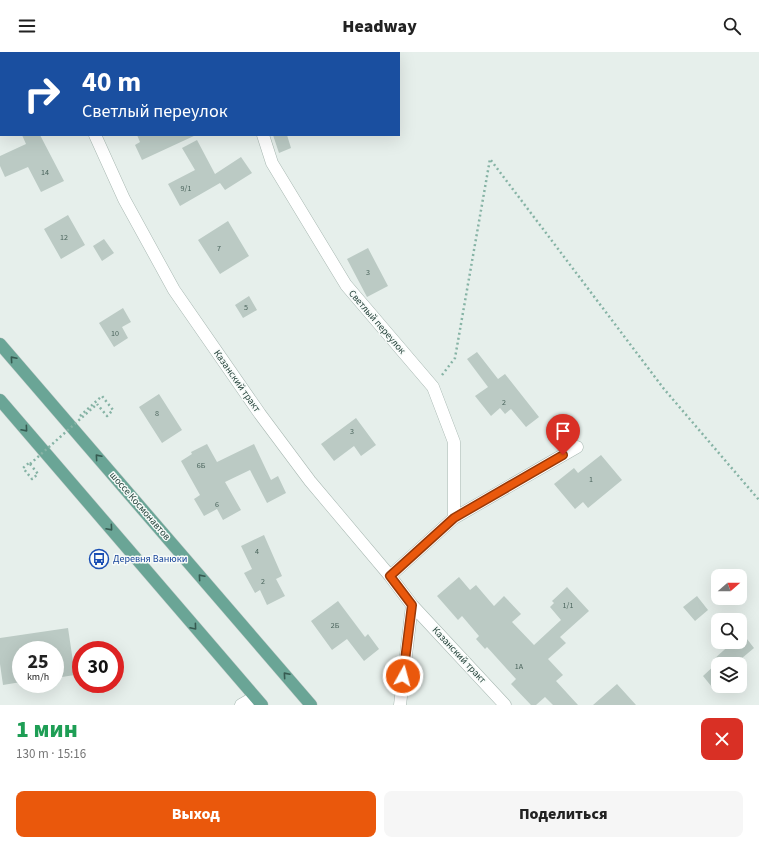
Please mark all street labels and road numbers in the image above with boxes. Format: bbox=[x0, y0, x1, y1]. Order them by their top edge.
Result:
street label: Светлый переулок bbox=[345, 287, 409, 357]
street label: Казанский тракт bbox=[210, 347, 264, 415]
street label: шоссе Космонавтов bbox=[106, 469, 174, 543]
street label: Казанский тракт bbox=[429, 623, 489, 687]

